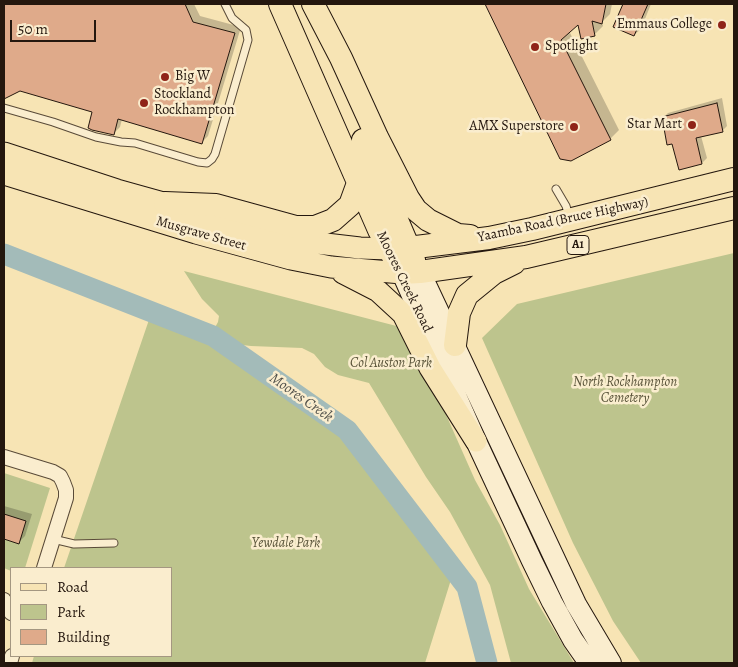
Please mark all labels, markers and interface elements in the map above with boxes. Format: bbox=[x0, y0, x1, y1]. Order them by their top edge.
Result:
scale bar bbox=[12, 10, 99, 42]
place label: Emmaus College bbox=[617, 17, 712, 33]
text: 50 m bbox=[18, 19, 48, 39]
marker: Emmaus College bbox=[716, 19, 728, 31]
place label: Spotlight bbox=[545, 39, 598, 55]
marker: Spotlight bbox=[529, 41, 541, 53]
place label: Big W bbox=[175, 69, 210, 85]
marker: Big W bbox=[159, 71, 171, 83]
place label: Stockland Rockhampton bbox=[154, 87, 234, 120]
marker: Stockland Rockhampton bbox=[138, 97, 150, 109]
place label: Star Mart bbox=[627, 117, 682, 133]
place label: AMX Superstore bbox=[469, 119, 564, 135]
marker: Star Mart bbox=[686, 119, 698, 131]
marker: AMX Superstore bbox=[568, 121, 580, 133]
street label: Yaamba Road (Bruce Highway) bbox=[476, 194, 650, 246]
street label: Musgrave Street bbox=[154, 213, 248, 255]
street label: Moores Creek Road bbox=[372, 229, 436, 335]
road number: A1 bbox=[567, 236, 589, 254]
park label: Col Auston Park bbox=[350, 356, 432, 372]
water label: Moores Creek bbox=[266, 370, 336, 426]
park label: North Rockhampton Cemetery bbox=[573, 375, 677, 408]
park label: Yewdale Park bbox=[252, 536, 320, 552]
legend bbox=[10, 567, 172, 657]
text: Road bbox=[57, 577, 88, 597]
text: Park bbox=[57, 602, 85, 622]
text: Building bbox=[57, 627, 110, 647]

